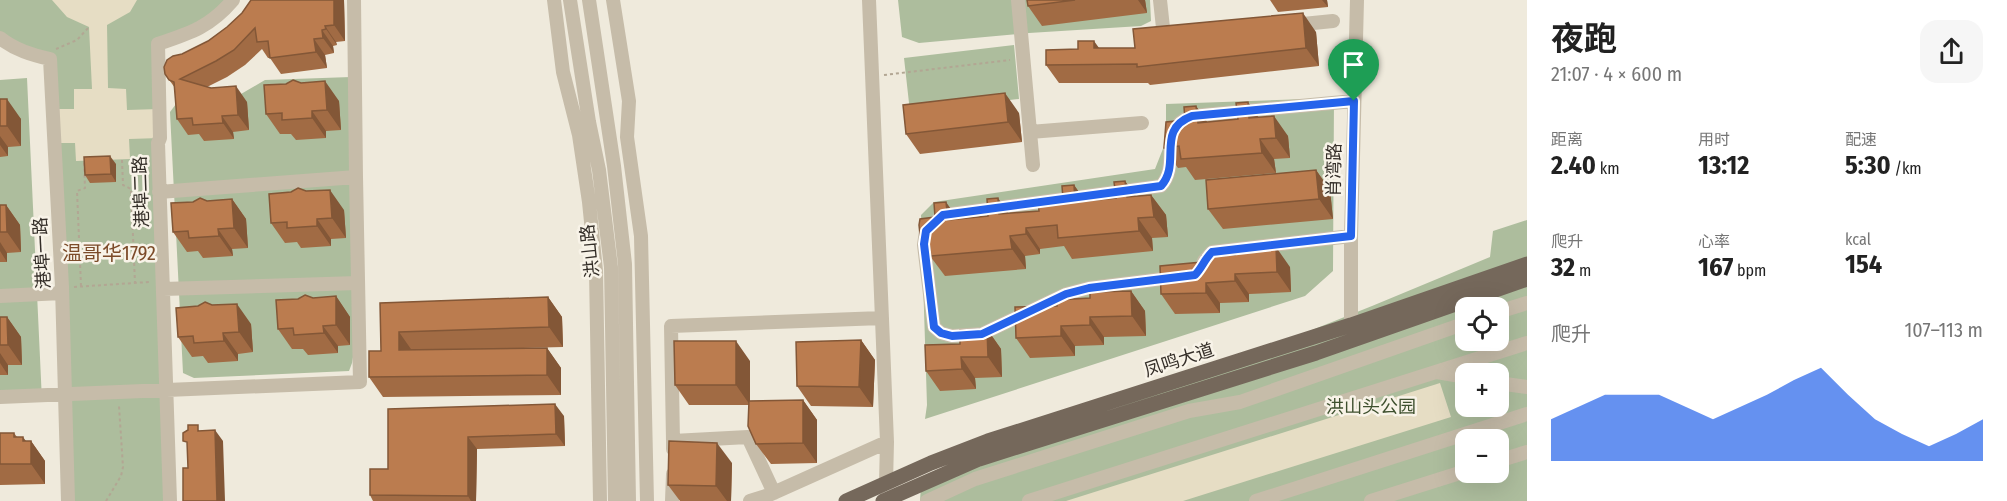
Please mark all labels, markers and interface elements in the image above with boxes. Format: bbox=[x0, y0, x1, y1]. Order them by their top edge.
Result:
text: 夜跑 bbox=[1551, 19, 1617, 59]
button: share bbox=[1920, 20, 1983, 83]
pin bbox=[1328, 39, 1379, 101]
icon: arrive bbox=[1337, 48, 1370, 81]
text: 21:07 · 4 × 600 m bbox=[1551, 62, 1682, 86]
text: 距离 bbox=[1551, 130, 1583, 149]
text: 用时 bbox=[1698, 130, 1730, 149]
text: 配速 bbox=[1845, 130, 1877, 149]
street label: 肖湾路 bbox=[1323, 143, 1345, 197]
text: 2.40 bbox=[1551, 150, 1596, 181]
text: 13:12 bbox=[1698, 150, 1749, 181]
text: 5:30 bbox=[1845, 150, 1891, 181]
street label: 港埠二路 bbox=[129, 156, 153, 228]
text: km bbox=[1596, 159, 1620, 178]
text: /km bbox=[1891, 159, 1922, 178]
street label: 港埠一路 bbox=[29, 216, 55, 290]
street label: 洪山路 bbox=[576, 223, 604, 279]
text: kcal bbox=[1845, 230, 1871, 249]
text: 爬升 bbox=[1551, 232, 1583, 251]
text: 心率 bbox=[1698, 232, 1730, 251]
district label: 温哥华1792 bbox=[62, 241, 156, 265]
text: 154 bbox=[1845, 249, 1882, 280]
text: 32 bbox=[1551, 252, 1575, 283]
text: 167 bbox=[1698, 252, 1733, 283]
text: m bbox=[1575, 261, 1591, 280]
text: bpm bbox=[1733, 261, 1766, 280]
map controls bbox=[1455, 297, 1509, 483]
button: locate bbox=[1455, 297, 1509, 351]
text: 107–113 m bbox=[1905, 318, 1983, 342]
text: 爬升 bbox=[1551, 322, 1591, 346]
street label: 凤鸣大道 bbox=[1141, 338, 1217, 382]
button: + bbox=[1455, 363, 1509, 417]
park label: 洪山头公园 bbox=[1326, 396, 1416, 418]
button: − bbox=[1455, 429, 1509, 483]

